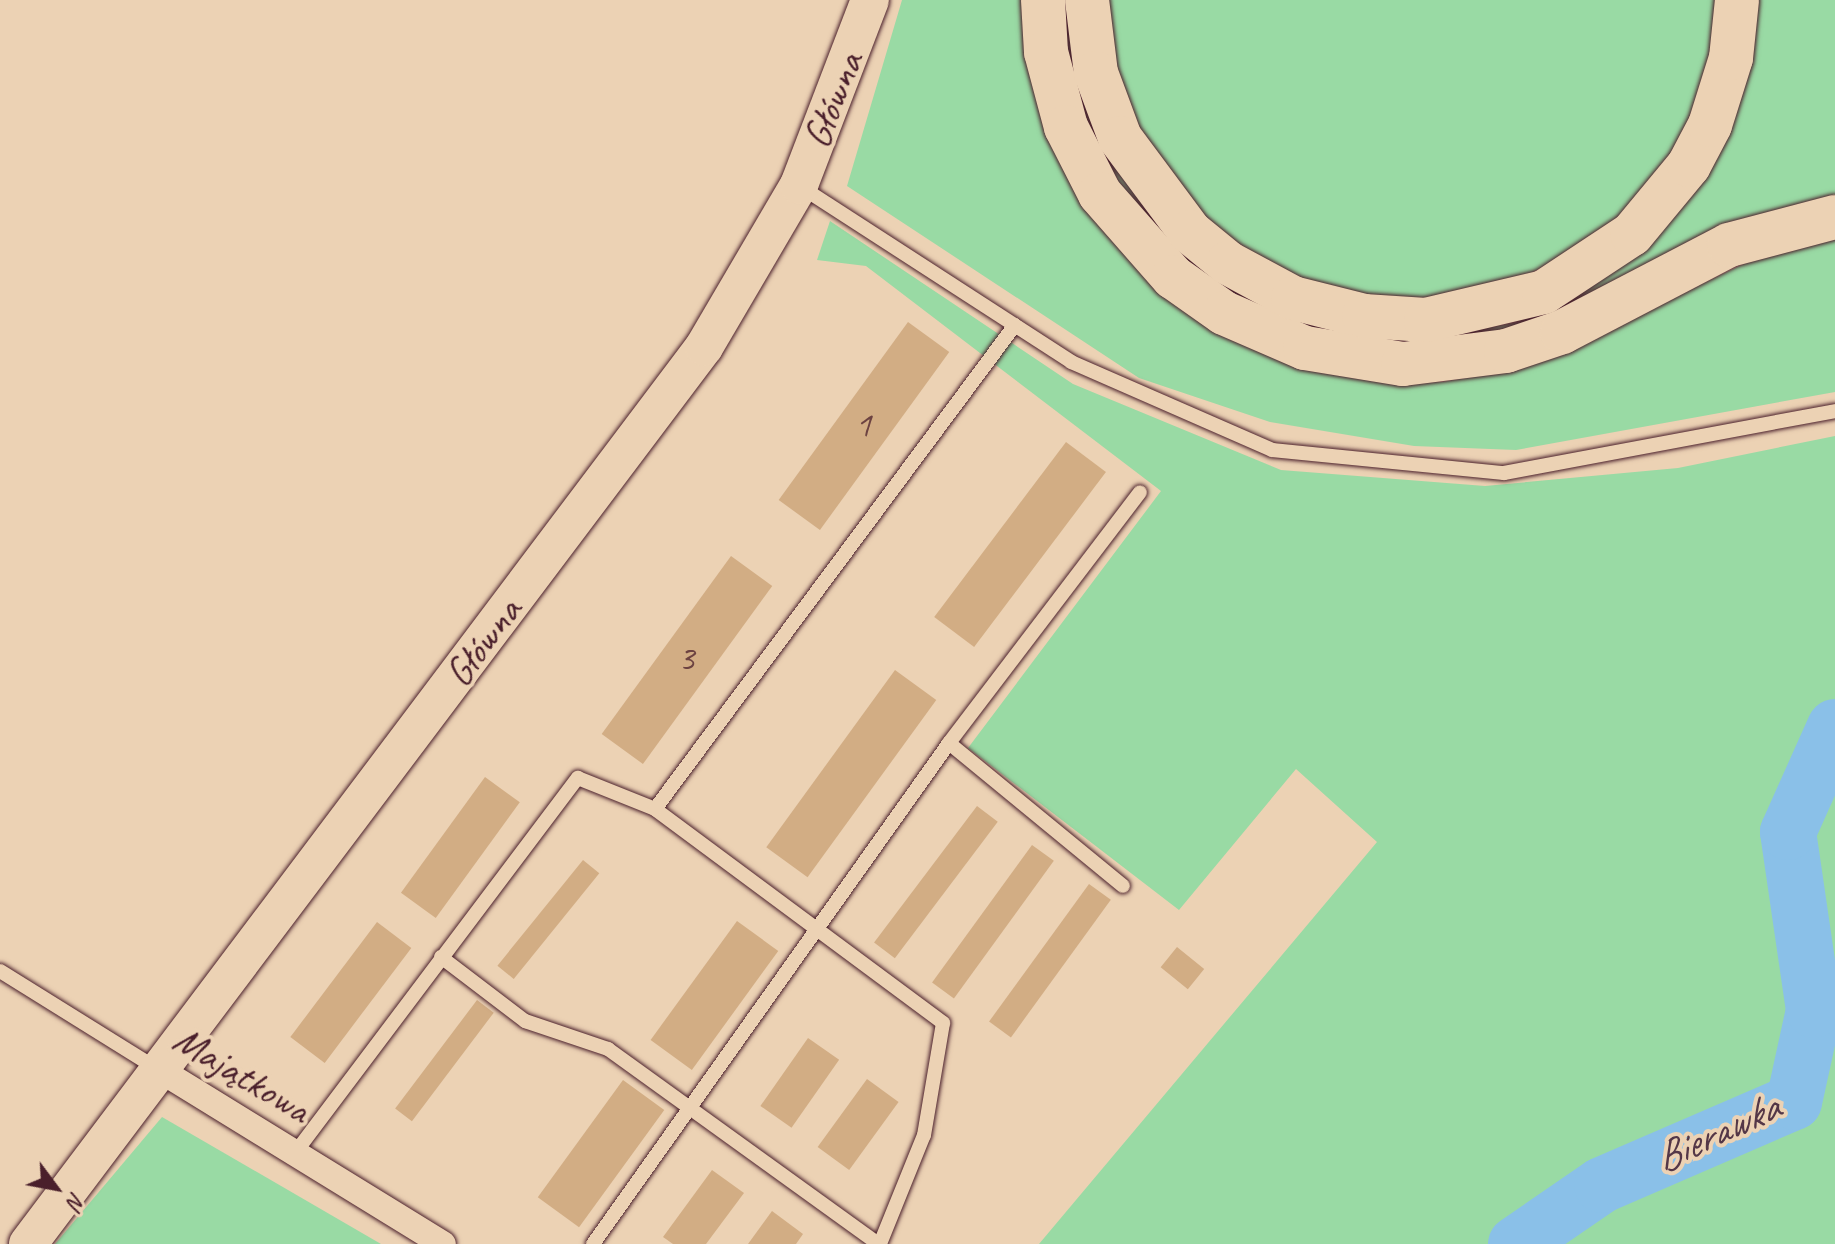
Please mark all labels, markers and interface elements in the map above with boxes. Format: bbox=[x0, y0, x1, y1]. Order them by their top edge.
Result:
street label: Główna bbox=[792, 45, 874, 155]
house number: 1 bbox=[855, 403, 871, 447]
street label: Główna bbox=[434, 588, 532, 696]
house number: 3 bbox=[678, 637, 694, 681]
street label: Majątkowa bbox=[165, 1015, 319, 1133]
water label: Bierawka bbox=[1647, 1082, 1787, 1184]
north arrow bbox=[16, 1148, 96, 1228]
text: N bbox=[61, 1188, 92, 1214]

